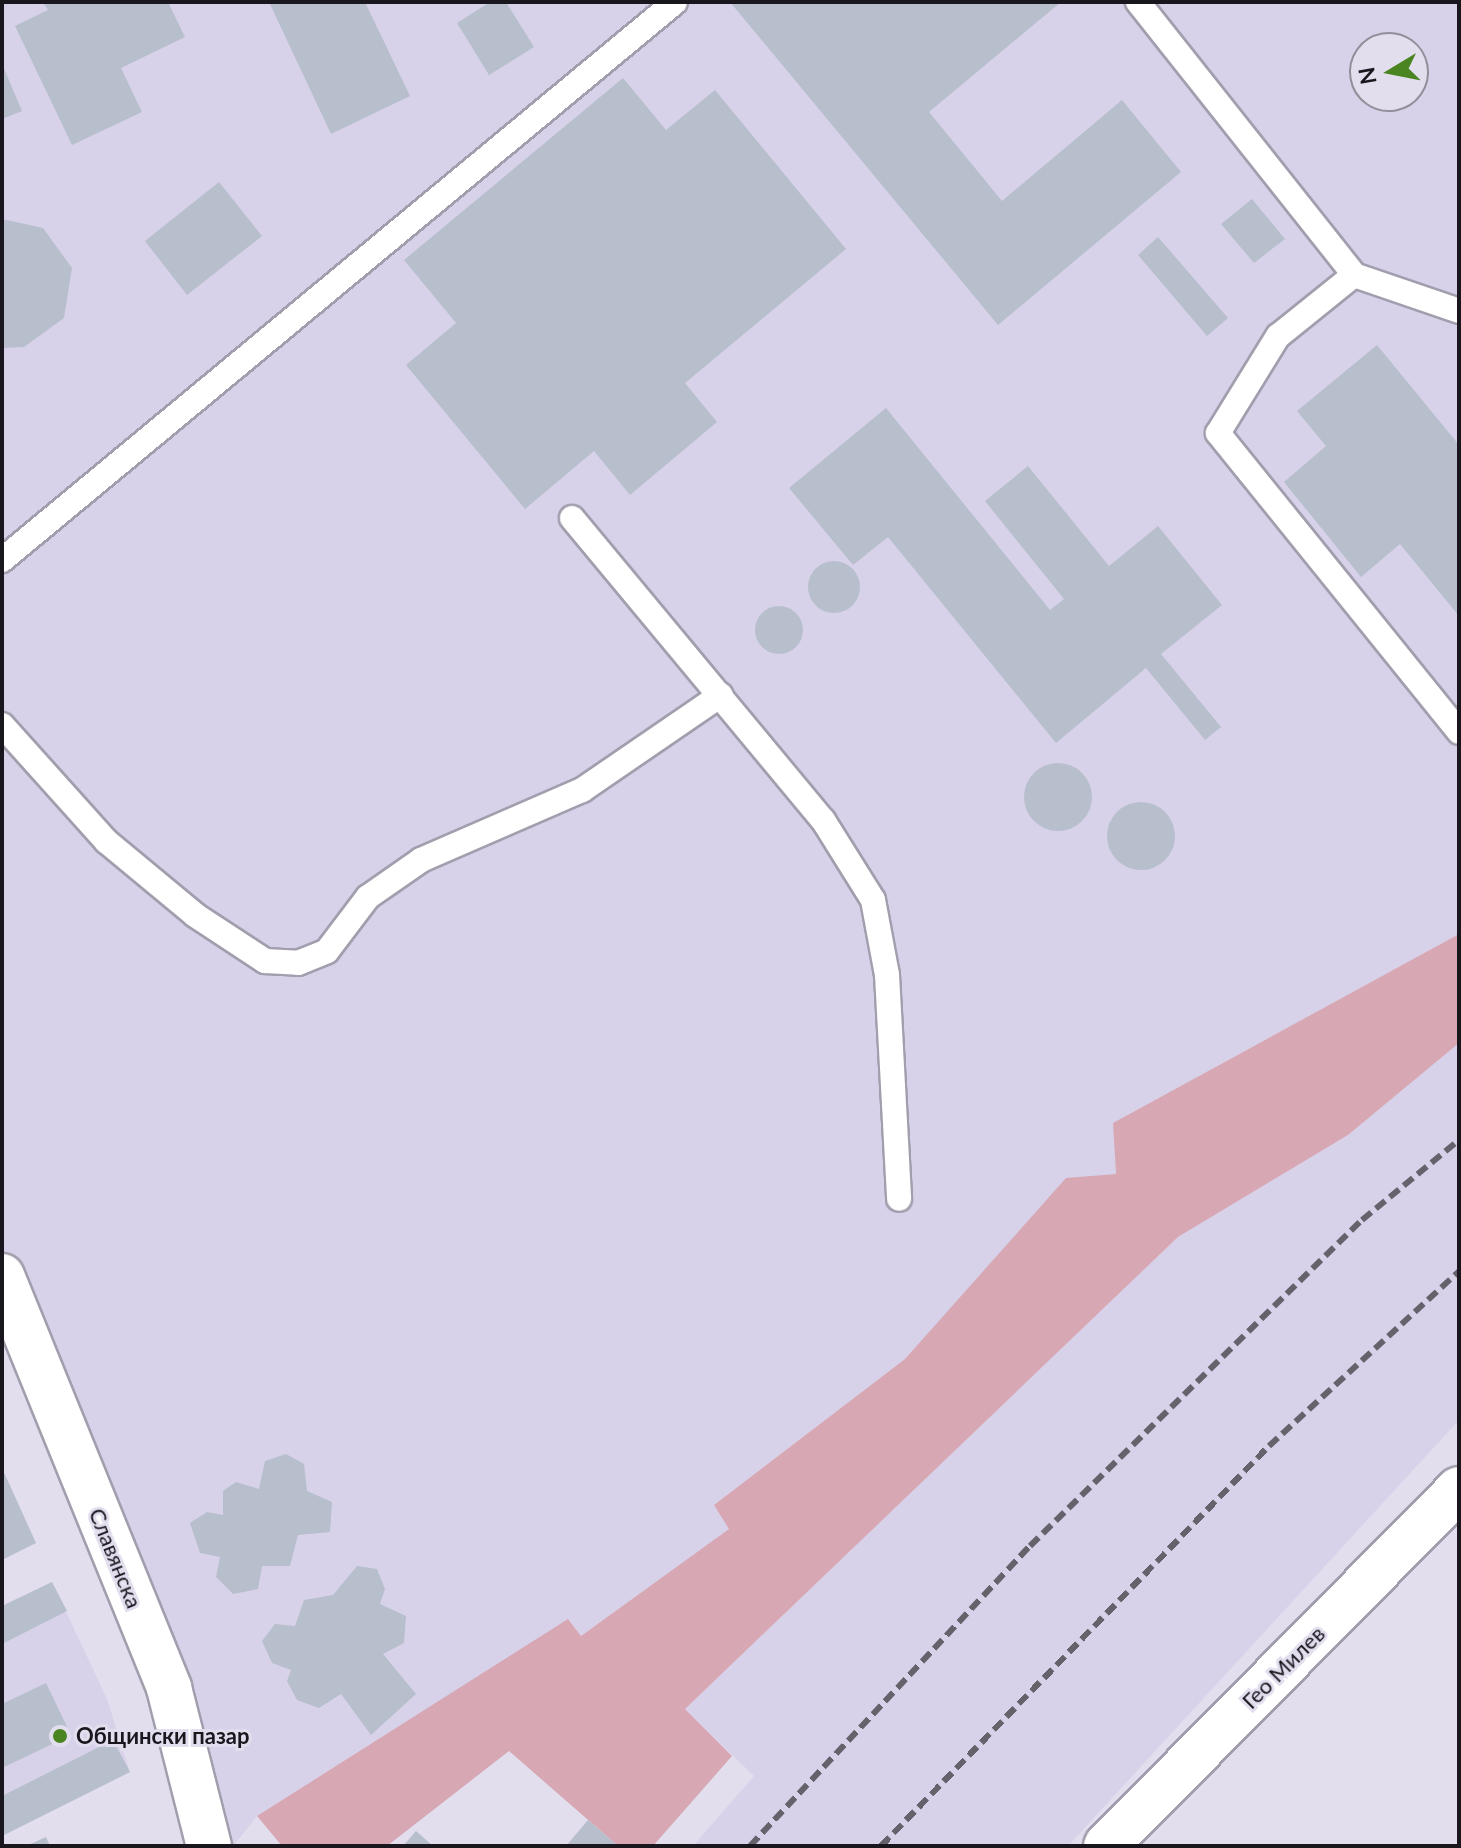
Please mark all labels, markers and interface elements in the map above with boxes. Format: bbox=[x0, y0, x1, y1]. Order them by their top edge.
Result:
north arrow bbox=[1349, 32, 1429, 112]
text: N bbox=[1352, 65, 1382, 87]
street label: Славянска bbox=[84, 1504, 148, 1612]
street label: Гео Милев bbox=[1236, 1620, 1330, 1714]
place label: Общински пазар bbox=[76, 1723, 249, 1749]
marker: Общински пазар bbox=[51, 1727, 69, 1745]

